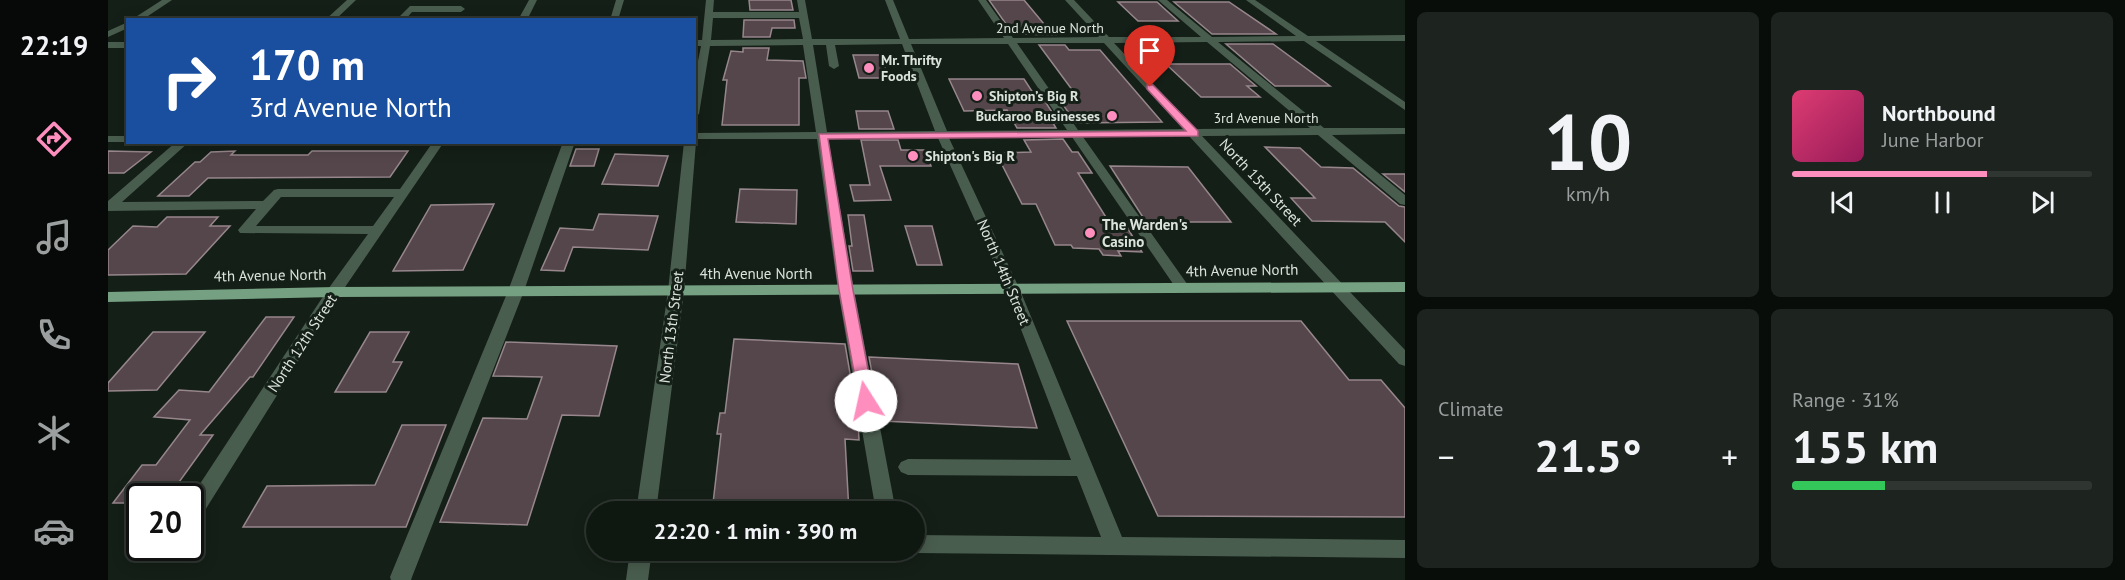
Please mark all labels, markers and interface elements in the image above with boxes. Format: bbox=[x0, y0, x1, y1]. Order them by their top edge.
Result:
street label: 2nd Avenue North bbox=[996, 19, 1104, 37]
pin bbox=[1124, 25, 1175, 87]
text: 22:19 bbox=[20, 28, 88, 62]
icon: arrive bbox=[1133, 34, 1166, 67]
text: 170 m bbox=[249, 37, 365, 92]
icon: right bbox=[150, 42, 228, 120]
place label: Mr. Thrifty Foods bbox=[881, 51, 942, 85]
marker: Mr. Thrifty Foods bbox=[862, 61, 876, 75]
place label: Shipton’s Big R bbox=[989, 87, 1079, 105]
marker: Shipton’s Big R bbox=[970, 89, 984, 103]
text: 3rd Avenue North bbox=[249, 90, 452, 124]
text: 10 bbox=[1544, 91, 1632, 192]
text: Northbound bbox=[1882, 99, 1996, 127]
place label: Buckaroo Businesses bbox=[976, 107, 1100, 125]
marker: Buckaroo Businesses bbox=[1105, 109, 1119, 123]
street label: 3rd Avenue North bbox=[1213, 109, 1319, 127]
icon: directions bbox=[33, 118, 75, 160]
text: June Harbor bbox=[1882, 127, 1984, 153]
street label: North 15th Street bbox=[1216, 134, 1306, 230]
place label: Shipton's Big R bbox=[925, 147, 1015, 165]
marker: Shipton's Big R bbox=[906, 149, 920, 163]
text: km/h bbox=[1566, 181, 1610, 207]
icon: previous bbox=[1826, 186, 1859, 219]
icon: pause bbox=[1926, 186, 1959, 219]
icon: next bbox=[2026, 186, 2059, 219]
place label: The Warden's Casino bbox=[1102, 215, 1188, 251]
icon: music bbox=[33, 216, 75, 258]
street label: North 14th Street bbox=[973, 216, 1035, 328]
marker: The Warden's Casino bbox=[1083, 226, 1097, 240]
street label: 4th Avenue North bbox=[1185, 260, 1299, 280]
street label: 4th Avenue North bbox=[700, 264, 812, 283]
street label: 4th Avenue North bbox=[213, 265, 327, 285]
street label: North 13th Street bbox=[655, 270, 687, 384]
street label: North 12th Street bbox=[263, 290, 341, 396]
icon: phone bbox=[33, 314, 75, 356]
position arrow bbox=[834, 369, 898, 433]
text: Range · 31% bbox=[1792, 387, 1899, 413]
text: Climate bbox=[1438, 396, 1504, 422]
icon: climate bbox=[33, 412, 75, 454]
text: 155 km bbox=[1792, 417, 1938, 475]
text: 21.5° bbox=[1534, 426, 1642, 484]
text: − bbox=[1438, 435, 1455, 478]
text: + bbox=[1721, 435, 1738, 478]
speed limit sign: 20 bbox=[126, 483, 204, 561]
icon: car bbox=[33, 510, 75, 552]
text: 22:20 · 1 min · 390 m bbox=[654, 517, 857, 545]

